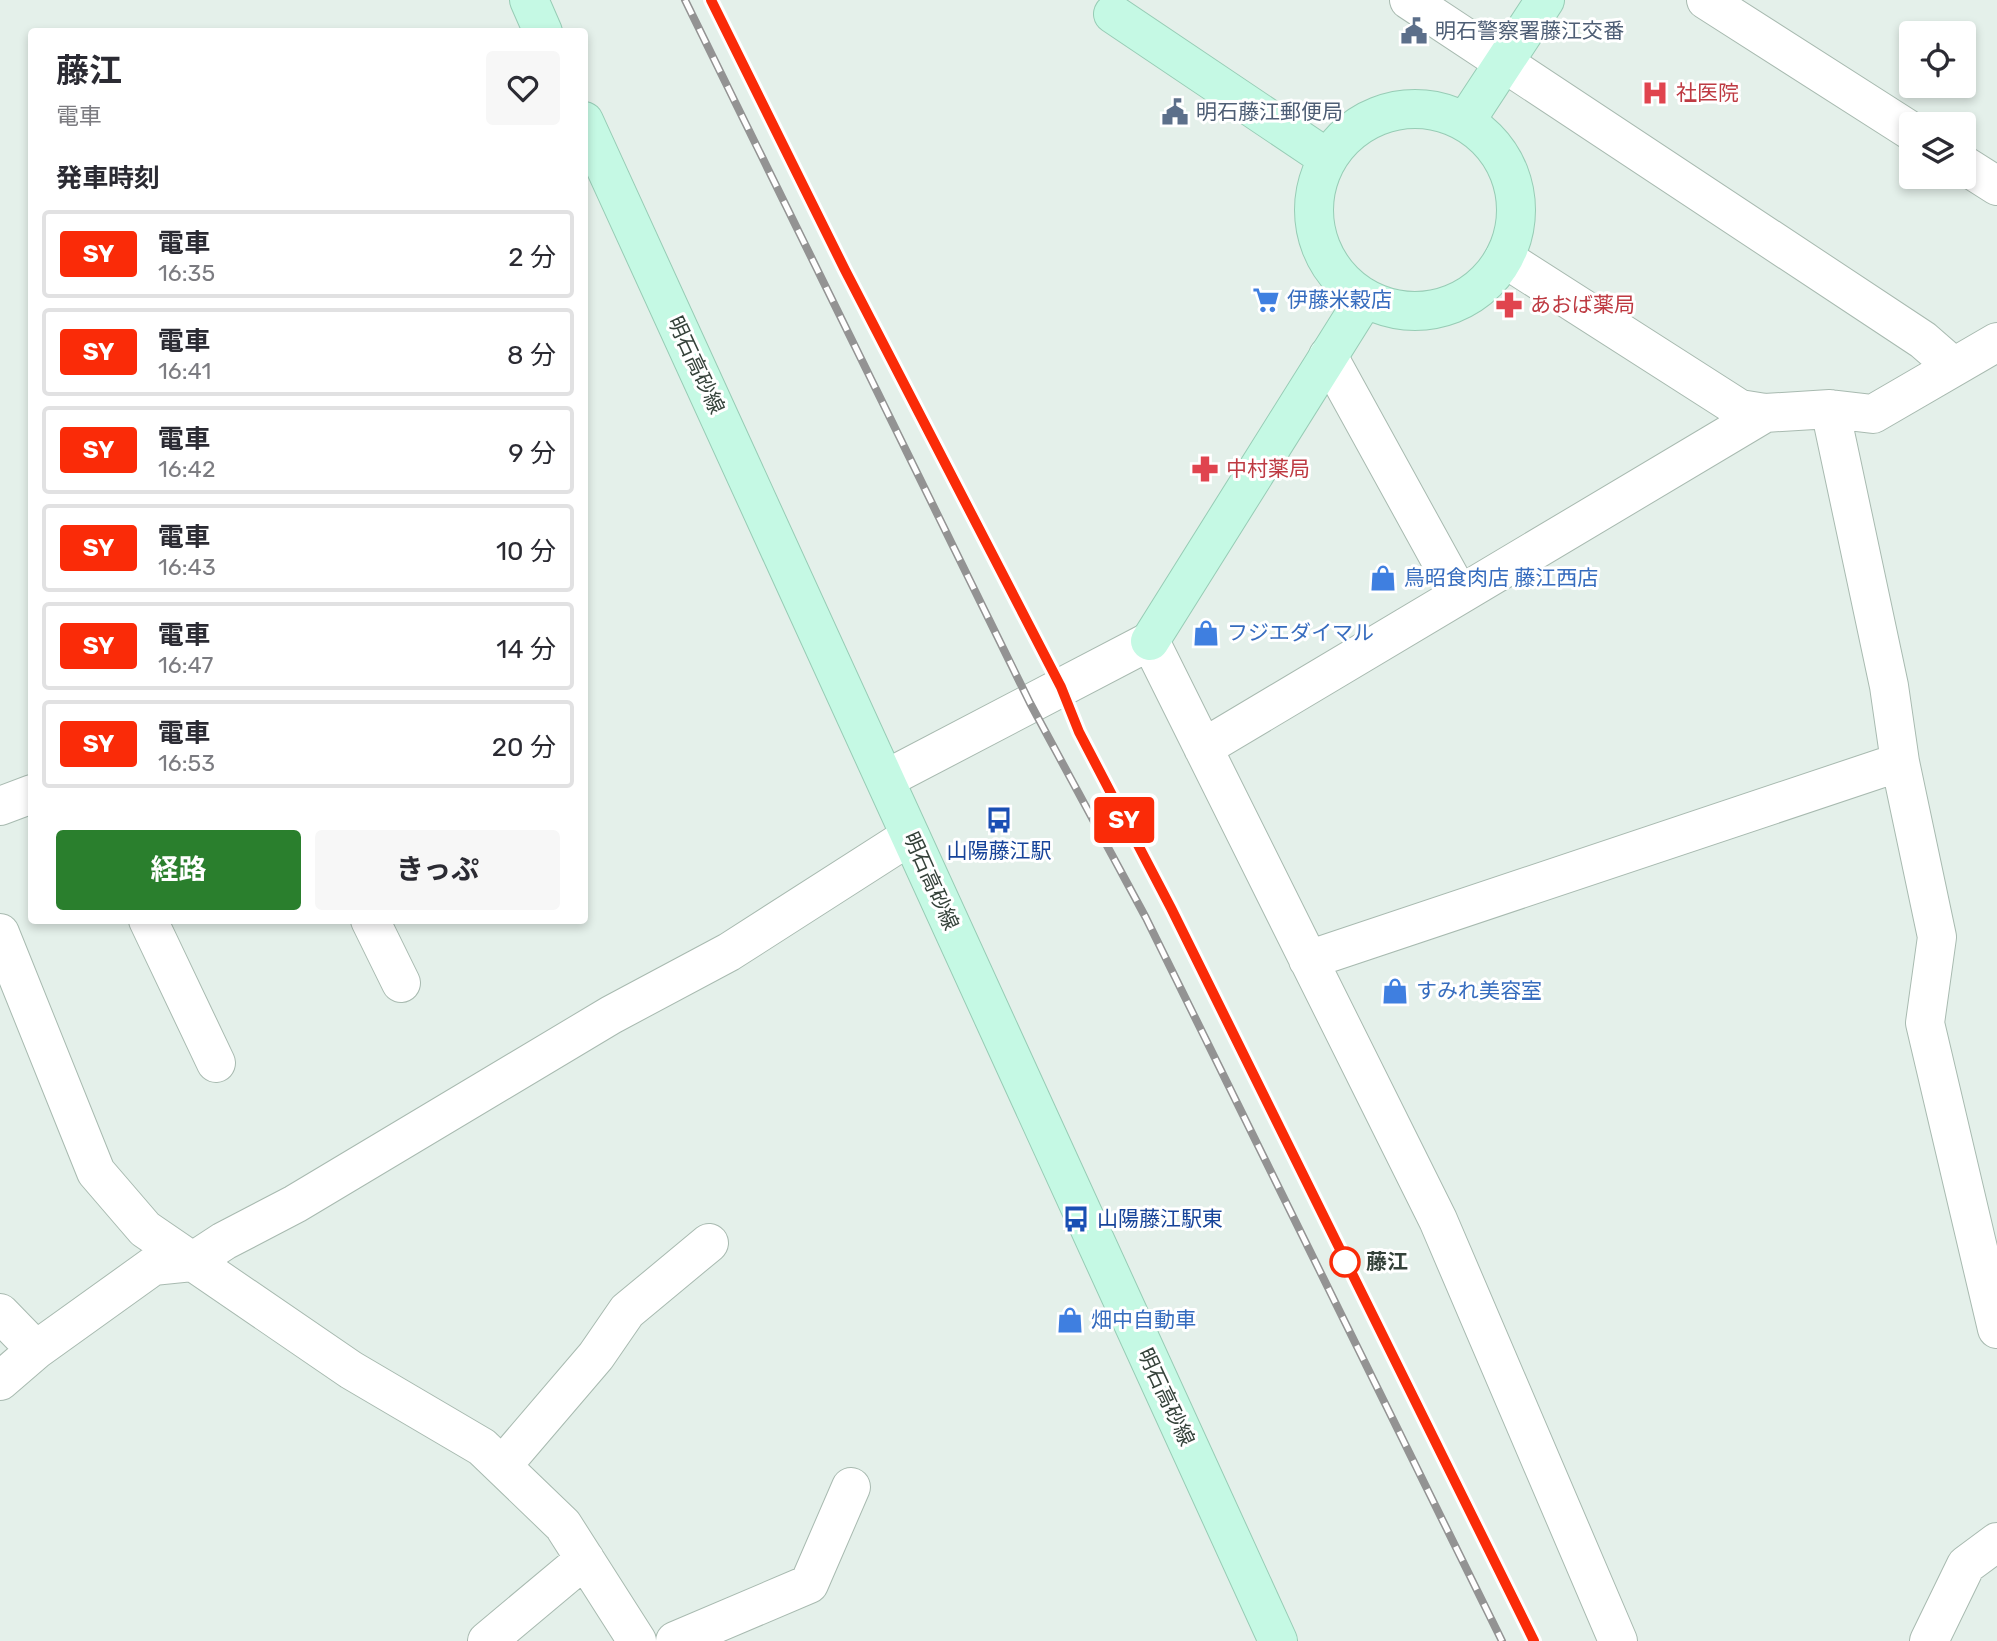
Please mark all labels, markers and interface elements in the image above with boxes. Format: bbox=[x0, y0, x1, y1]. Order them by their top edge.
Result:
public building icon: 明石警察署藤江交番 bbox=[1399, 16, 1429, 46]
place label: 明石警察署藤江交番 bbox=[1435, 18, 1624, 43]
map controls bbox=[1899, 21, 1976, 189]
button: locate bbox=[1899, 21, 1976, 98]
text: 藤江 bbox=[56, 51, 122, 90]
button: heart bbox=[486, 51, 560, 125]
hospital icon: 社医院 bbox=[1640, 78, 1670, 108]
place label: 社医院 bbox=[1676, 80, 1739, 105]
public building icon: 明石藤江郵便局 bbox=[1160, 97, 1190, 127]
place label: 明石藤江郵便局 bbox=[1196, 99, 1343, 124]
text: 電車 bbox=[56, 102, 102, 130]
button: layers bbox=[1899, 112, 1976, 189]
text: 発車時刻 bbox=[56, 163, 160, 194]
text: 電車 bbox=[158, 228, 210, 259]
text: SY bbox=[83, 240, 114, 268]
text: 2 分 bbox=[508, 242, 556, 273]
text: 16:35 bbox=[158, 259, 215, 287]
supermarket icon: 伊藤米穀店 bbox=[1251, 285, 1281, 315]
place label: 伊藤米穀店 bbox=[1287, 287, 1392, 312]
pharmacy icon: あおば薬局 bbox=[1494, 290, 1524, 320]
place label: あおば薬局 bbox=[1530, 292, 1635, 317]
street label: 明石高砂線 bbox=[663, 312, 730, 418]
text: 電車 bbox=[158, 326, 210, 357]
text: SY bbox=[83, 338, 114, 366]
text: 8 分 bbox=[507, 340, 556, 371]
text: 16:41 bbox=[158, 357, 211, 385]
text: 電車 bbox=[158, 424, 210, 455]
text: SY bbox=[83, 436, 114, 464]
text: 9 分 bbox=[508, 438, 556, 469]
pharmacy icon: 中村薬局 bbox=[1190, 454, 1220, 484]
text: 16:42 bbox=[158, 455, 215, 483]
place label: 中村薬局 bbox=[1226, 456, 1310, 481]
text: 電車 bbox=[158, 522, 210, 553]
text: SY bbox=[83, 534, 114, 562]
text: 10 分 bbox=[496, 536, 556, 567]
text: 16:43 bbox=[158, 553, 216, 581]
shop icon: 鳥昭食肉店 藤江西店 bbox=[1368, 563, 1398, 593]
place label: 鳥昭食肉店 藤江西店 bbox=[1404, 565, 1598, 590]
shop icon: フジエダイマル bbox=[1191, 618, 1221, 648]
text: 電車 bbox=[158, 620, 210, 651]
place label: フジエダイマル bbox=[1227, 620, 1374, 645]
text: SY bbox=[83, 632, 114, 660]
text: 14 分 bbox=[496, 634, 556, 665]
text: 16:47 bbox=[158, 651, 213, 679]
text: 電車 bbox=[158, 718, 210, 749]
text: SY bbox=[83, 730, 114, 758]
text: 20 分 bbox=[492, 732, 556, 763]
text: 16:53 bbox=[158, 749, 215, 777]
line badge: SY bbox=[1092, 797, 1156, 843]
bus stop icon: 山陽藤江駅 bbox=[984, 805, 1014, 835]
text: SY bbox=[1108, 806, 1140, 834]
street label: 明石高砂線 bbox=[899, 828, 964, 934]
button: 経路 bbox=[56, 830, 301, 910]
button: きっぷ bbox=[315, 830, 560, 910]
place label: 山陽藤江駅 bbox=[947, 838, 1052, 863]
shop icon: すみれ美容室 bbox=[1380, 976, 1410, 1006]
place label: すみれ美容室 bbox=[1416, 978, 1542, 1003]
bus stop icon: 山陽藤江駅東 bbox=[1061, 1204, 1091, 1234]
place label: 山陽藤江駅東 bbox=[1097, 1206, 1223, 1231]
marker: 藤江 bbox=[1330, 1247, 1360, 1277]
place label: 藤江 bbox=[1366, 1249, 1408, 1274]
shop icon: 畑中自動車 bbox=[1055, 1305, 1085, 1335]
place label: 畑中自動車 bbox=[1091, 1307, 1196, 1332]
street label: 明石高砂線 bbox=[1133, 1344, 1200, 1450]

